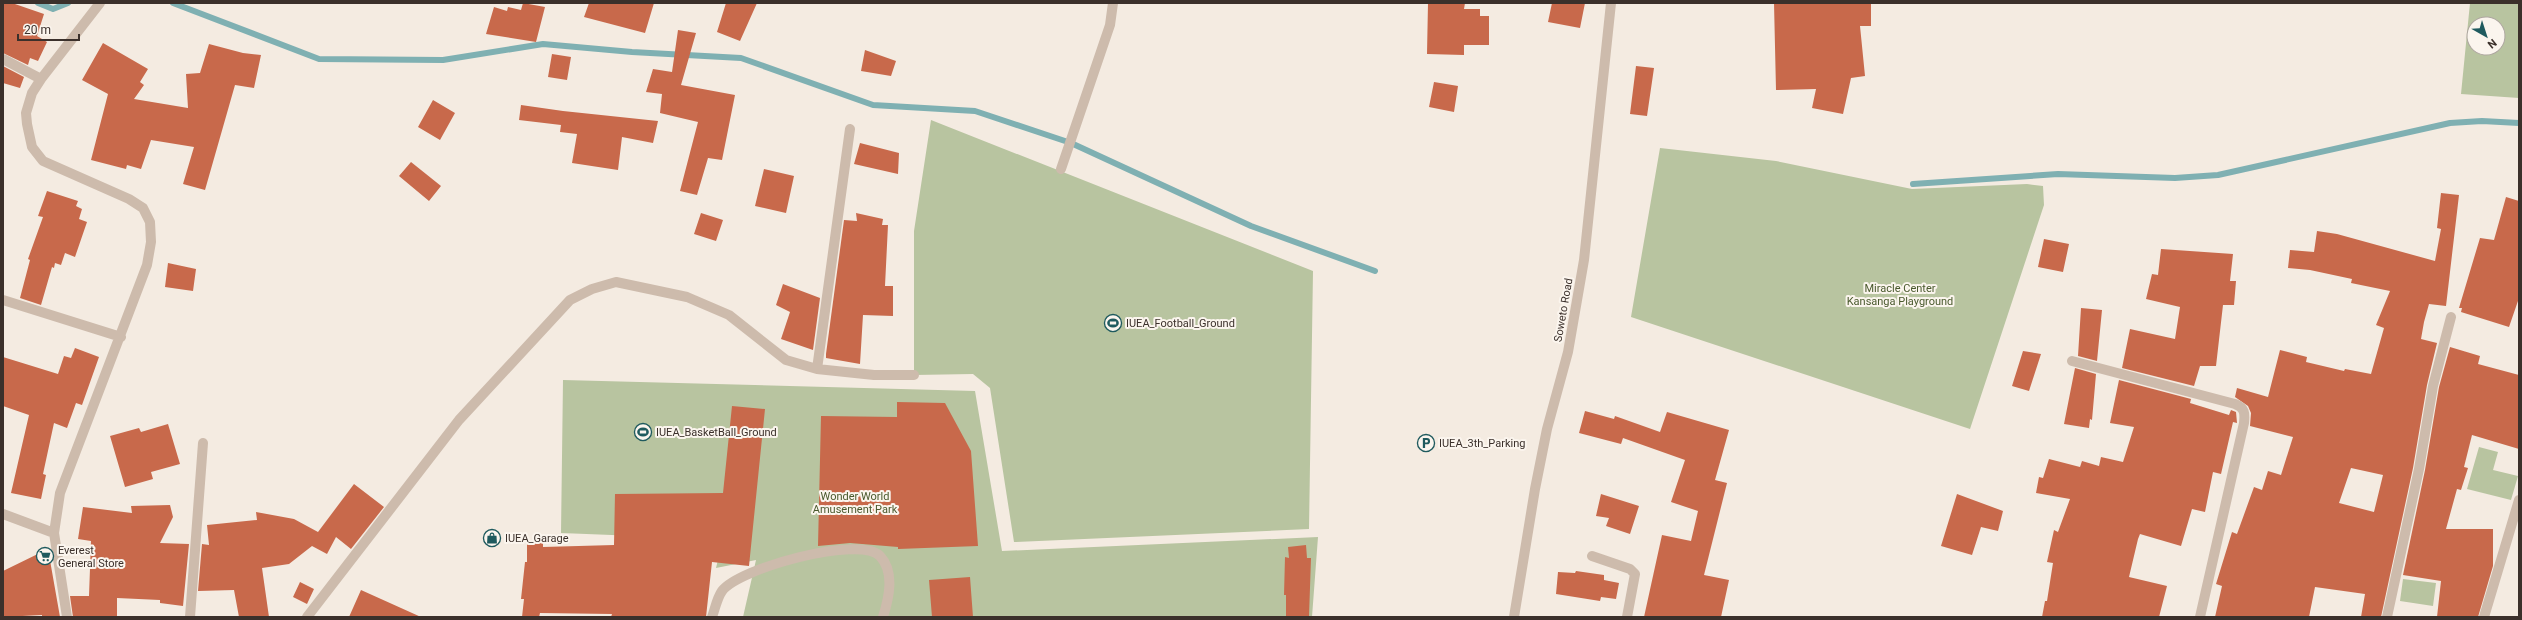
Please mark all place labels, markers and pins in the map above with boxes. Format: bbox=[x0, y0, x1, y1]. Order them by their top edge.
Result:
sports icon: IUEA_Football_Ground bbox=[1103, 313, 1123, 333]
place label: IUEA_Football_Ground bbox=[1126, 317, 1235, 330]
sports icon: IUEA_BasketBall_Ground bbox=[633, 422, 653, 442]
place label: IUEA_BasketBall_Ground bbox=[656, 426, 777, 439]
parking icon: IUEA_3th_Parking bbox=[1416, 433, 1436, 453]
place label: IUEA_3th_Parking bbox=[1439, 437, 1525, 450]
shop icon: IUEA_Garage bbox=[482, 528, 502, 548]
place label: IUEA_Garage bbox=[505, 532, 569, 545]
place label: Everest General Store bbox=[58, 544, 124, 570]
supermarket icon: Everest General Store bbox=[35, 546, 55, 566]

